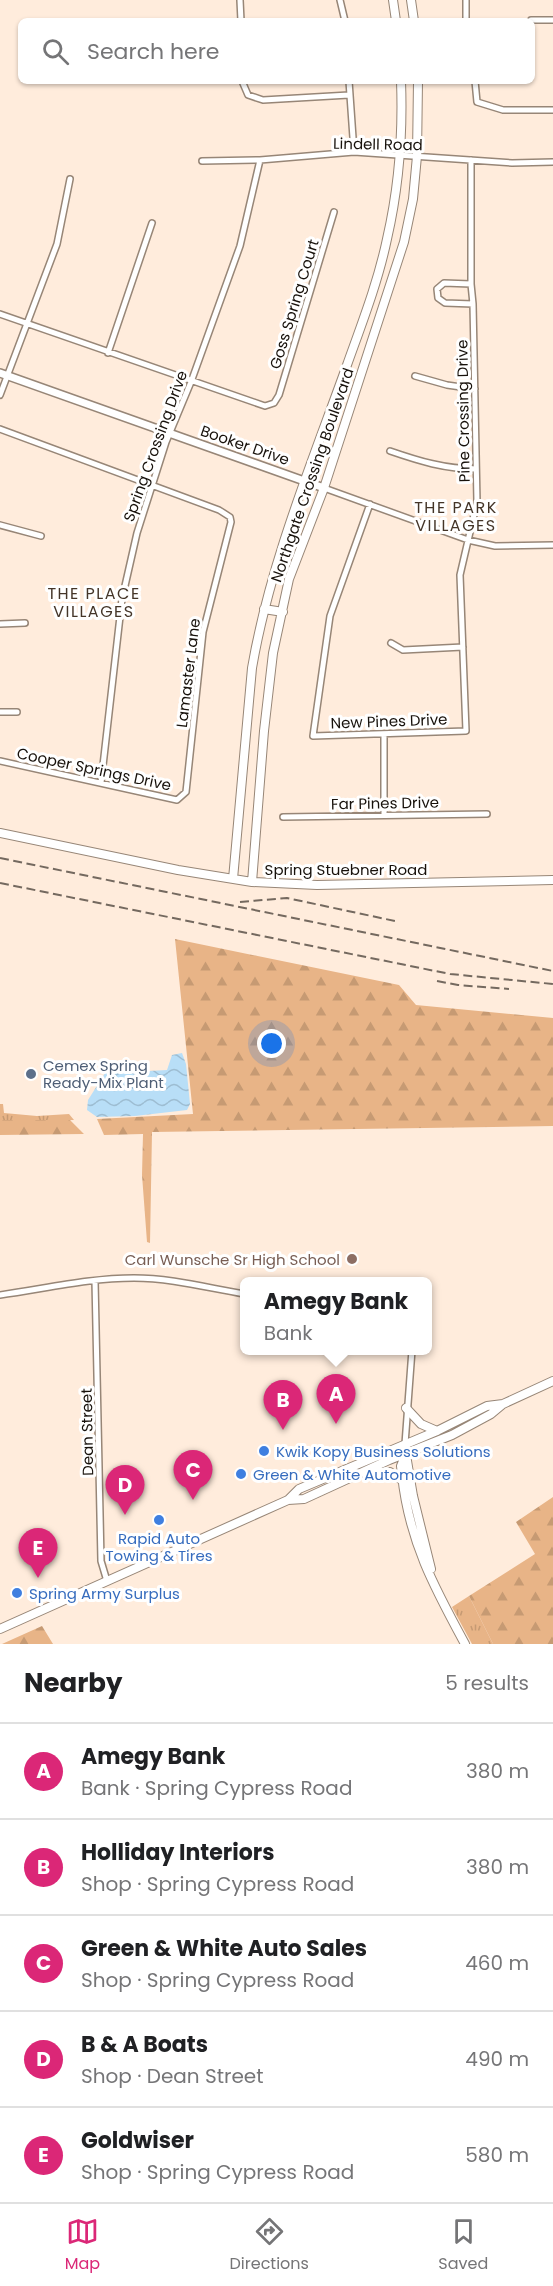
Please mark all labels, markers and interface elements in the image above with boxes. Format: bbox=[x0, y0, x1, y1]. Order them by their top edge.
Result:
search box bbox=[18, 18, 535, 84]
icon: search bbox=[39, 35, 72, 68]
text: Search here bbox=[87, 36, 220, 67]
street label: Lindell Road bbox=[333, 133, 423, 155]
street label: Goss Spring Court bbox=[264, 236, 324, 372]
street label: Pine Crossing Drive bbox=[451, 339, 475, 483]
street label: Northgate Crossing Boulevard bbox=[265, 365, 359, 585]
street label: Spring Crossing Drive bbox=[118, 367, 192, 525]
street label: Booker Drive bbox=[198, 420, 292, 470]
district label: THE PARK VILLAGES bbox=[414, 496, 498, 537]
district label: THE PLACE VILLAGES bbox=[47, 582, 141, 623]
street label: Lamaster Lane bbox=[171, 617, 205, 729]
street label: New Pines Drive bbox=[330, 708, 448, 734]
street label: Cooper Springs Drive bbox=[15, 742, 173, 796]
street label: Far Pines Drive bbox=[331, 792, 439, 814]
street label: Spring Stuebner Road bbox=[265, 859, 427, 880]
your location bbox=[257, 1029, 286, 1058]
place label: Cemex Spring Ready-Mix Plant bbox=[43, 1055, 164, 1093]
marker: Cemex Spring Ready-Mix Plant bbox=[24, 1067, 38, 1081]
place label: Carl Wunsche Sr High School bbox=[125, 1249, 340, 1270]
marker: Carl Wunsche Sr High School bbox=[345, 1252, 359, 1266]
popup bbox=[240, 1277, 432, 1355]
text: Amegy Bank bbox=[264, 1286, 408, 1317]
text: Bank bbox=[264, 1319, 313, 1347]
pin: A bbox=[316, 1374, 356, 1424]
pin: B bbox=[264, 1380, 302, 1430]
street label: Dean Street bbox=[76, 1388, 98, 1476]
place label: Kwik Kopy Business Solutions bbox=[276, 1441, 491, 1462]
marker: Kwik Kopy Business Solutions bbox=[257, 1444, 271, 1458]
pin: C bbox=[174, 1450, 212, 1500]
place label: Green & White Automotive bbox=[253, 1464, 451, 1485]
pin: D bbox=[106, 1466, 144, 1515]
marker: Green & White Automotive bbox=[234, 1467, 248, 1481]
marker: Rapid Auto Towing & Tires bbox=[152, 1513, 166, 1527]
pin: E bbox=[18, 1528, 57, 1578]
place label: Rapid Auto Towing & Tires bbox=[105, 1528, 213, 1566]
place label: Spring Army Surplus bbox=[29, 1583, 180, 1604]
marker: Spring Army Surplus bbox=[10, 1586, 24, 1600]
text: Nearby bbox=[24, 1665, 122, 1701]
text: 5 results bbox=[445, 1669, 529, 1697]
text: Amegy Bank bbox=[81, 1741, 225, 1772]
text: A bbox=[36, 1757, 51, 1785]
text: 380 m bbox=[466, 1757, 529, 1785]
text: Bank · Spring Cypress Road bbox=[81, 1774, 352, 1802]
text: Holliday Interiors bbox=[81, 1837, 274, 1868]
text: B bbox=[37, 1853, 50, 1881]
text: 380 m bbox=[466, 1853, 529, 1881]
text: Shop · Spring Cypress Road bbox=[81, 1870, 354, 1898]
text: Green & White Auto Sales bbox=[81, 1933, 367, 1964]
text: C bbox=[36, 1949, 51, 1977]
text: 460 m bbox=[465, 1949, 529, 1977]
text: Shop · Spring Cypress Road bbox=[81, 1966, 354, 1994]
text: B & A Boats bbox=[81, 2029, 208, 2060]
text: D bbox=[36, 2045, 51, 2073]
text: 490 m bbox=[465, 2045, 529, 2073]
text: Shop · Dean Street bbox=[81, 2062, 264, 2090]
text: Goldwiser bbox=[81, 2125, 194, 2156]
text: E bbox=[38, 2141, 49, 2169]
text: 580 m bbox=[465, 2141, 529, 2169]
text: Shop · Spring Cypress Road bbox=[81, 2158, 354, 2186]
tab: Map bbox=[65, 2215, 100, 2276]
tab: Directions bbox=[230, 2215, 309, 2276]
tab: Saved bbox=[438, 2215, 488, 2276]

